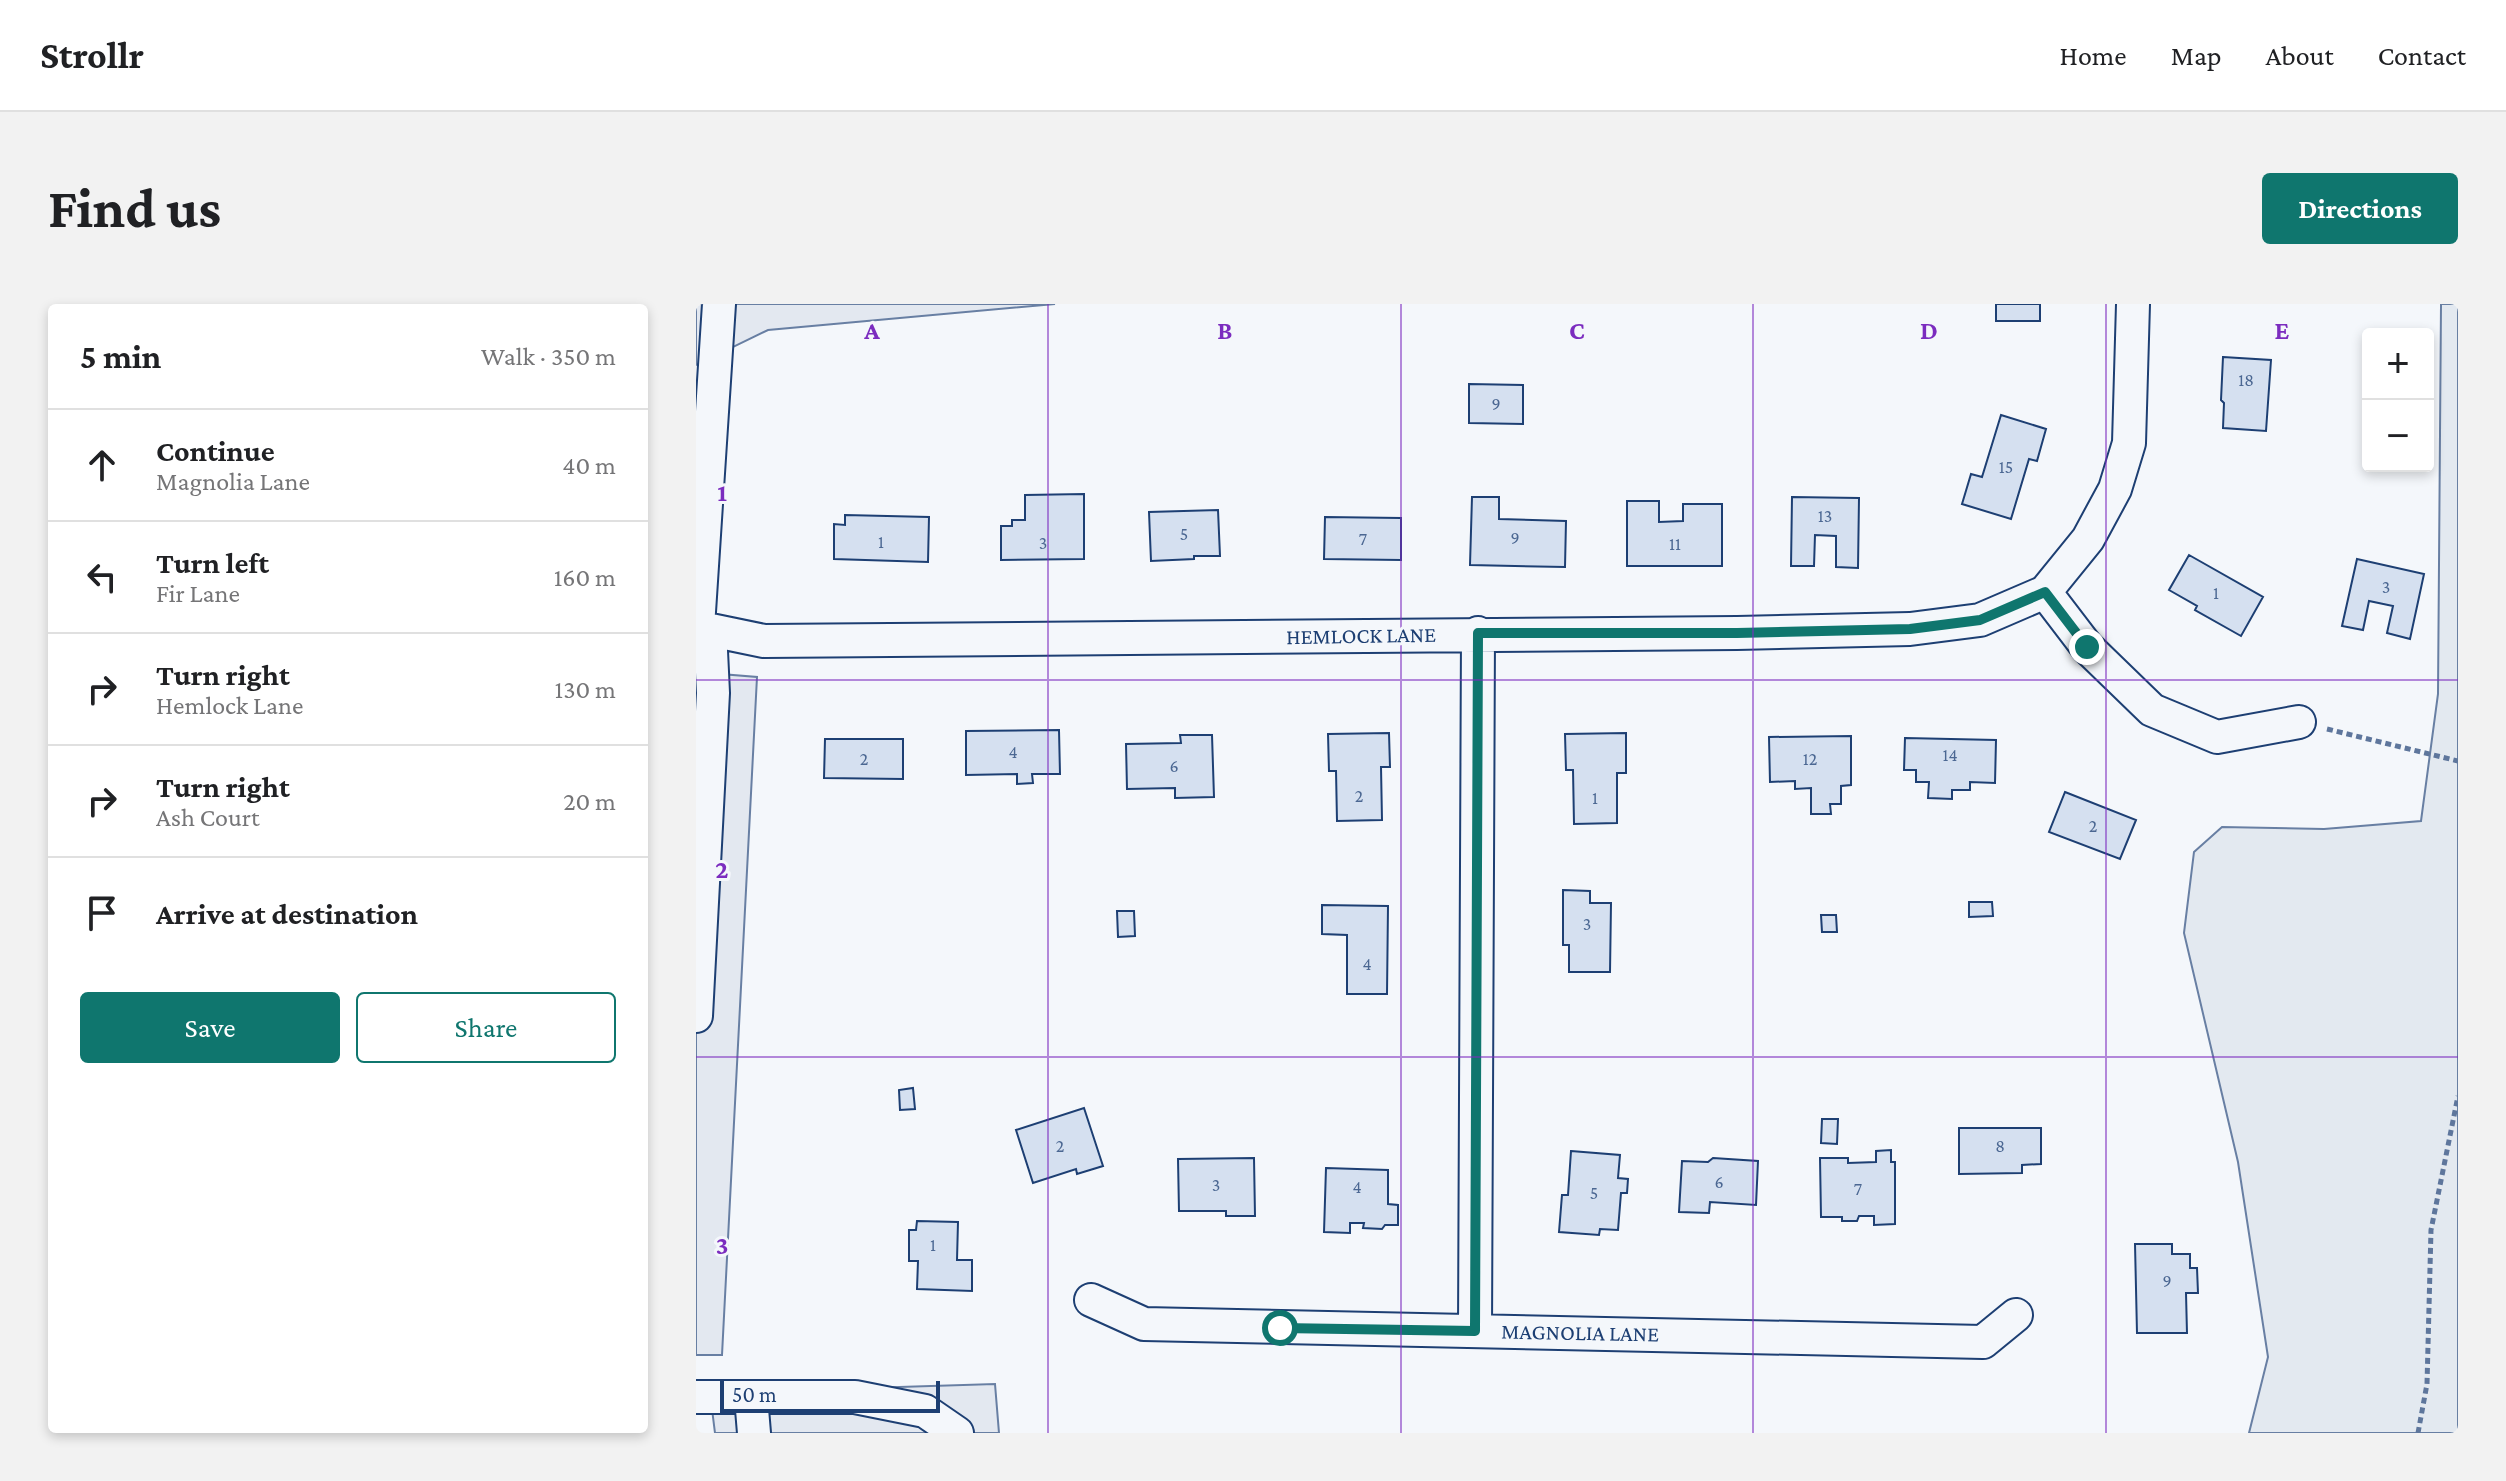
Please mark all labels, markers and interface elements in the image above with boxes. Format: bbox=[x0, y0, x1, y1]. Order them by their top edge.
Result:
text: Strollr bbox=[40, 34, 144, 76]
text: Home bbox=[2060, 40, 2127, 71]
text: Map bbox=[2171, 40, 2222, 71]
text: About bbox=[2266, 40, 2334, 71]
text: Contact bbox=[2378, 40, 2466, 71]
button: Directions bbox=[2262, 173, 2458, 244]
text: Find us bbox=[48, 177, 221, 239]
text: A bbox=[863, 316, 880, 345]
text: B bbox=[1217, 316, 1233, 345]
text: C bbox=[1569, 316, 1585, 345]
text: D bbox=[1920, 316, 1938, 345]
text: E bbox=[2275, 316, 2290, 345]
map controls bbox=[2362, 328, 2434, 472]
button: + bbox=[2362, 328, 2434, 400]
text: 5 min bbox=[80, 338, 161, 375]
text: Walk · 350 m bbox=[481, 342, 616, 371]
house number: 18 bbox=[2238, 370, 2254, 390]
house number: 9 bbox=[1491, 394, 1501, 414]
button: − bbox=[2362, 400, 2434, 472]
text: Continue bbox=[156, 434, 275, 467]
icon: ahead bbox=[80, 443, 124, 487]
text: 40 m bbox=[562, 451, 616, 480]
house number: 15 bbox=[1999, 457, 2013, 477]
text: Magnolia Lane bbox=[156, 467, 310, 496]
text: 1 bbox=[717, 478, 727, 507]
house number: 13 bbox=[1818, 506, 1832, 526]
house number: 5 bbox=[1180, 524, 1188, 544]
house number: 9 bbox=[1510, 528, 1520, 548]
house number: 7 bbox=[1359, 529, 1367, 549]
house number: 1 bbox=[878, 532, 884, 552]
house number: 3 bbox=[1039, 533, 1047, 553]
house number: 11 bbox=[1669, 534, 1681, 554]
text: Turn left bbox=[156, 546, 269, 579]
icon: left bbox=[80, 555, 124, 599]
text: 160 m bbox=[554, 563, 616, 592]
house number: 3 bbox=[2382, 577, 2390, 597]
text: Fir Lane bbox=[156, 579, 240, 608]
house number: 1 bbox=[2213, 583, 2219, 603]
street label: HEMLOCK LANE bbox=[1286, 622, 1436, 649]
route end bbox=[2069, 629, 2105, 665]
text: Turn right bbox=[156, 658, 290, 691]
icon: right bbox=[80, 667, 124, 711]
text: 130 m bbox=[555, 675, 616, 704]
text: Hemlock Lane bbox=[156, 691, 303, 720]
house number: 4 bbox=[1008, 742, 1018, 762]
house number: 14 bbox=[1942, 745, 1958, 765]
house number: 2 bbox=[860, 749, 868, 769]
house number: 12 bbox=[1803, 749, 1817, 769]
house number: 6 bbox=[1169, 756, 1179, 776]
text: Turn right bbox=[156, 770, 290, 803]
icon: right bbox=[80, 779, 124, 823]
house number: 2 bbox=[1355, 786, 1363, 806]
text: 20 m bbox=[563, 787, 616, 816]
house number: 1 bbox=[1592, 788, 1598, 808]
text: Ash Court bbox=[156, 803, 260, 832]
house number: 2 bbox=[2089, 816, 2097, 836]
text: 2 bbox=[715, 855, 729, 884]
icon: arrive bbox=[80, 891, 124, 935]
text: Arrive at destination bbox=[156, 897, 418, 930]
house number: 3 bbox=[1583, 914, 1591, 934]
house number: 4 bbox=[1362, 954, 1372, 974]
button: Save bbox=[80, 992, 340, 1063]
button: Share bbox=[356, 992, 616, 1063]
house number: 2 bbox=[1056, 1136, 1064, 1156]
house number: 8 bbox=[1995, 1136, 2005, 1156]
house number: 6 bbox=[1714, 1172, 1724, 1192]
house number: 3 bbox=[1212, 1175, 1220, 1195]
house number: 4 bbox=[1352, 1177, 1362, 1197]
house number: 7 bbox=[1854, 1179, 1862, 1199]
house number: 5 bbox=[1590, 1183, 1598, 1203]
text: 3 bbox=[716, 1231, 728, 1260]
house number: 1 bbox=[930, 1235, 936, 1255]
house number: 9 bbox=[2162, 1271, 2172, 1291]
route start bbox=[1262, 1310, 1298, 1346]
street label: MAGNOLIA LANE bbox=[1501, 1319, 1659, 1346]
scale bar bbox=[720, 1377, 940, 1413]
text: 50 m bbox=[732, 1382, 777, 1407]

